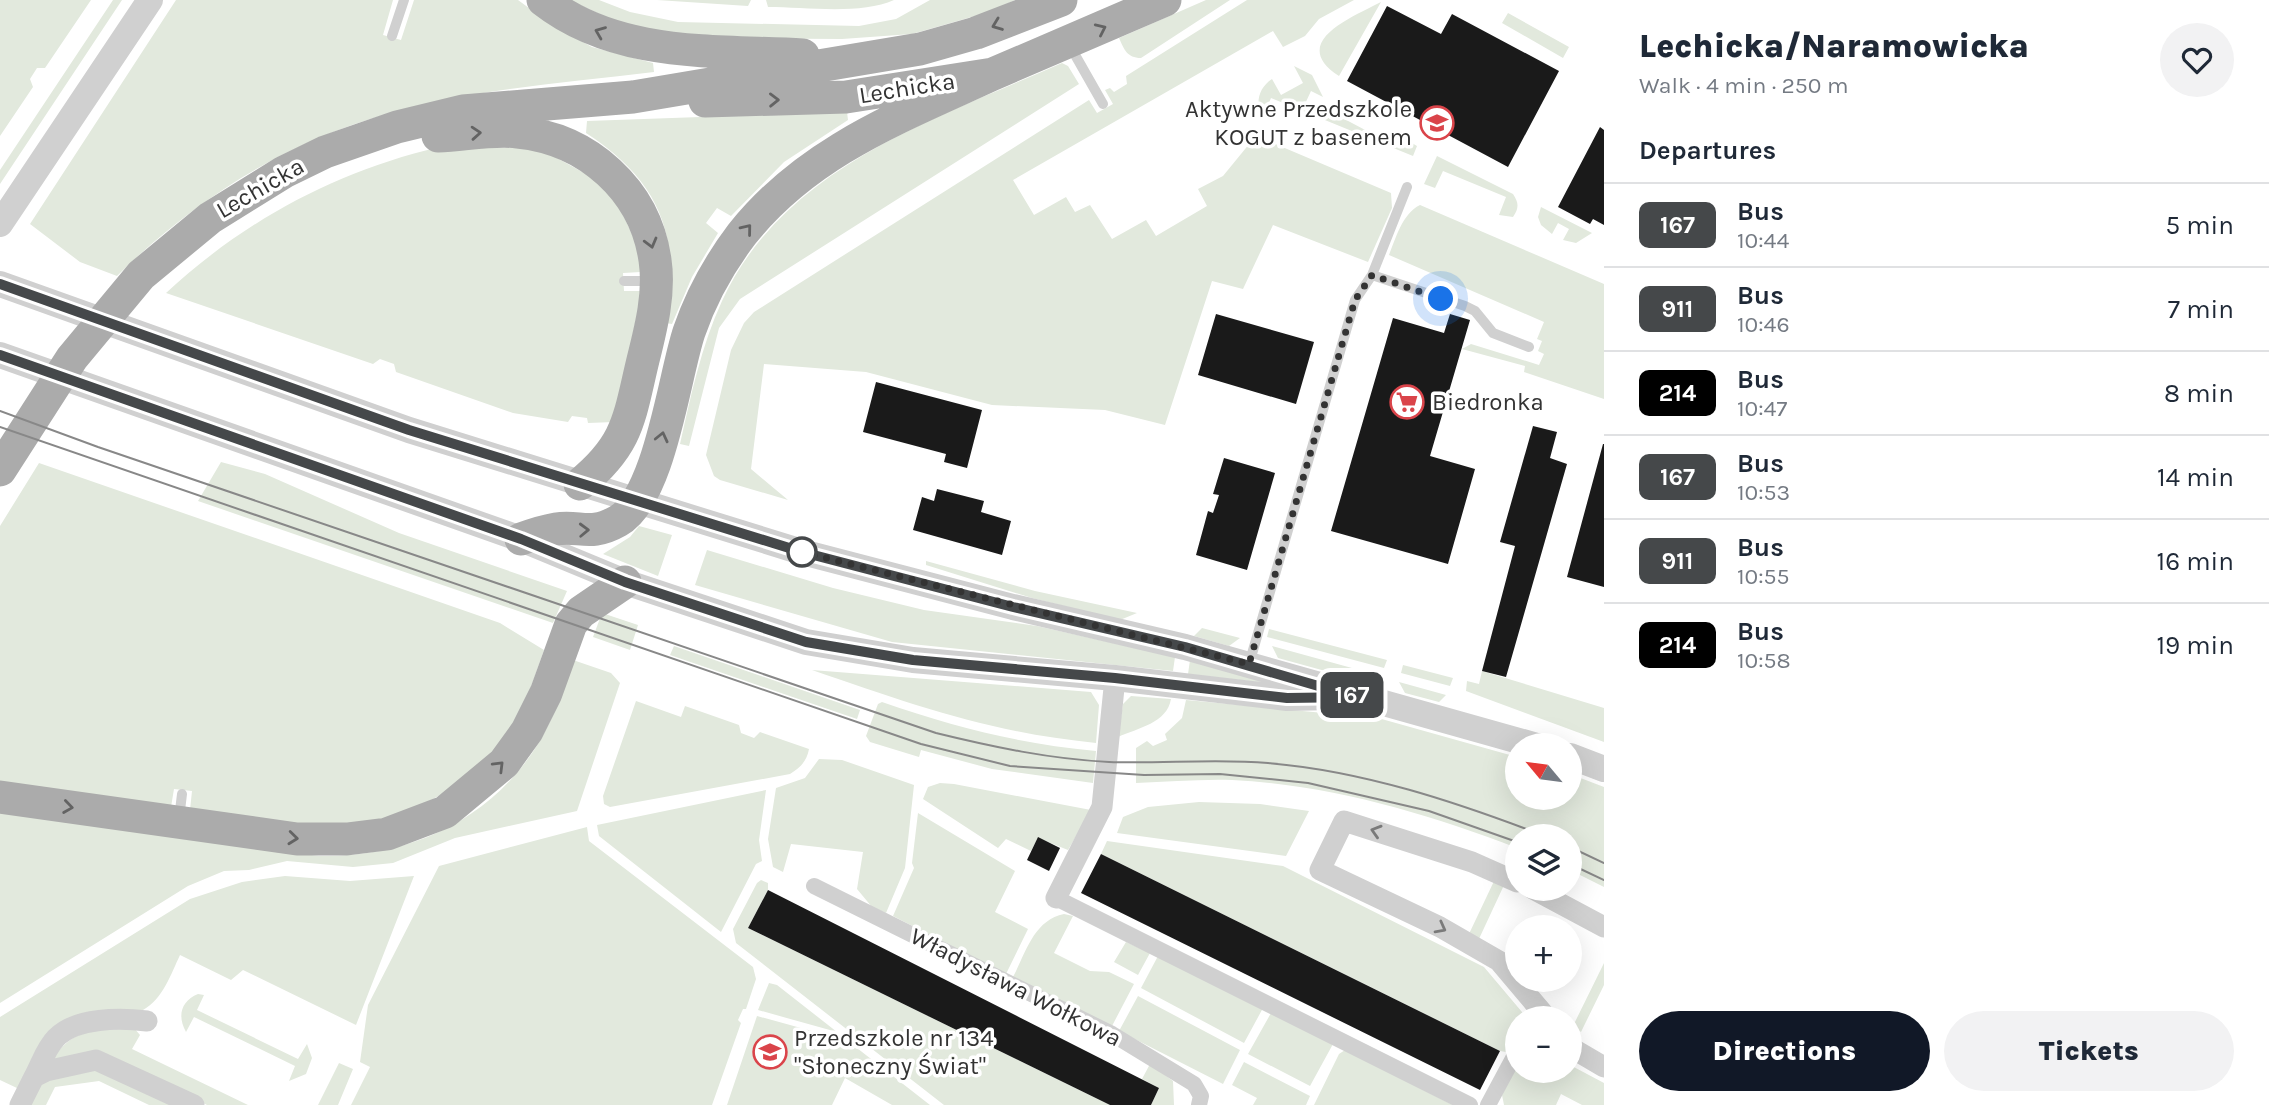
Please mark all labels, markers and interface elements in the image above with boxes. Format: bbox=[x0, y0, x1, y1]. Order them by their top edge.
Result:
one-way arrow bbox=[992, 17, 1004, 31]
one-way arrow bbox=[1094, 23, 1106, 37]
button: heart bbox=[2160, 23, 2234, 97]
one-way arrow bbox=[594, 26, 606, 40]
text: Lechicka/Naramowicka bbox=[1639, 27, 2029, 65]
street label: Lechicka bbox=[857, 67, 957, 109]
text: Walk · 4 min · 250 m bbox=[1639, 72, 1848, 99]
one-way arrow bbox=[769, 93, 780, 108]
place label: Aktywne Przedszkole KOGUT z basenem bbox=[1185, 95, 1412, 151]
school or university icon: Aktywne Przedszkole KOGUT z basenem bbox=[1418, 104, 1456, 142]
one-way arrow bbox=[471, 126, 482, 141]
text: Departures bbox=[1639, 135, 1776, 166]
street label: Lechicka bbox=[211, 152, 309, 224]
text: Bus bbox=[1737, 196, 1784, 227]
text: 5 min bbox=[2165, 210, 2234, 241]
text: 167 bbox=[1660, 211, 1695, 239]
one-way arrow bbox=[738, 224, 751, 236]
text: 10:44 bbox=[1737, 227, 1789, 254]
one-way arrow bbox=[643, 237, 657, 249]
text: Bus bbox=[1737, 280, 1784, 311]
your location bbox=[1423, 281, 1458, 316]
text: 7 min bbox=[2168, 294, 2234, 325]
text: 911 bbox=[1662, 295, 1693, 323]
text: 10:46 bbox=[1737, 311, 1790, 338]
text: Bus bbox=[1737, 364, 1784, 395]
text: 8 min bbox=[2164, 378, 2234, 409]
text: 214 bbox=[1659, 379, 1696, 407]
supermarket icon: Biedronka bbox=[1388, 383, 1426, 421]
place label: Biedronka bbox=[1432, 388, 1544, 416]
text: 10:47 bbox=[1737, 395, 1787, 422]
one-way arrow bbox=[654, 431, 668, 443]
text: Bus bbox=[1737, 448, 1784, 479]
text: 14 min bbox=[2157, 462, 2234, 493]
text: 167 bbox=[1660, 463, 1695, 491]
text: 10:53 bbox=[1737, 479, 1790, 506]
one-way arrow bbox=[578, 522, 589, 537]
text: Bus bbox=[1737, 532, 1784, 563]
unlabelled marker bbox=[787, 537, 817, 567]
text: 16 min bbox=[2157, 546, 2234, 577]
text: 911 bbox=[1662, 547, 1693, 575]
text: 10:55 bbox=[1737, 563, 1790, 590]
text: Bus bbox=[1737, 616, 1784, 647]
text: 19 min bbox=[2156, 630, 2234, 661]
text: 214 bbox=[1659, 631, 1696, 659]
text: 10:58 bbox=[1737, 647, 1791, 674]
line badge: 167 bbox=[1312, 672, 1392, 718]
text: 167 bbox=[1334, 681, 1370, 709]
north arrow bbox=[1505, 733, 1582, 810]
map controls bbox=[1505, 733, 1582, 1083]
one-way arrow bbox=[491, 762, 504, 775]
one-way arrow bbox=[62, 799, 73, 814]
button: layers bbox=[1505, 824, 1582, 901]
one-way arrow bbox=[1371, 825, 1383, 839]
one-way arrow bbox=[287, 830, 299, 845]
button: + bbox=[1505, 915, 1582, 992]
one-way arrow bbox=[1434, 920, 1446, 934]
street label: Władysława Wołkowa bbox=[906, 922, 1126, 1052]
button: − bbox=[1505, 1006, 1582, 1083]
button: Directions bbox=[1639, 1011, 1930, 1091]
button: Tickets bbox=[1944, 1011, 2234, 1091]
place label: Przedszkole nr 134 "Słoneczny Świat" bbox=[794, 1024, 994, 1080]
school or university icon: Przedszkole nr 134 "Słoneczny Świat" bbox=[751, 1033, 789, 1071]

